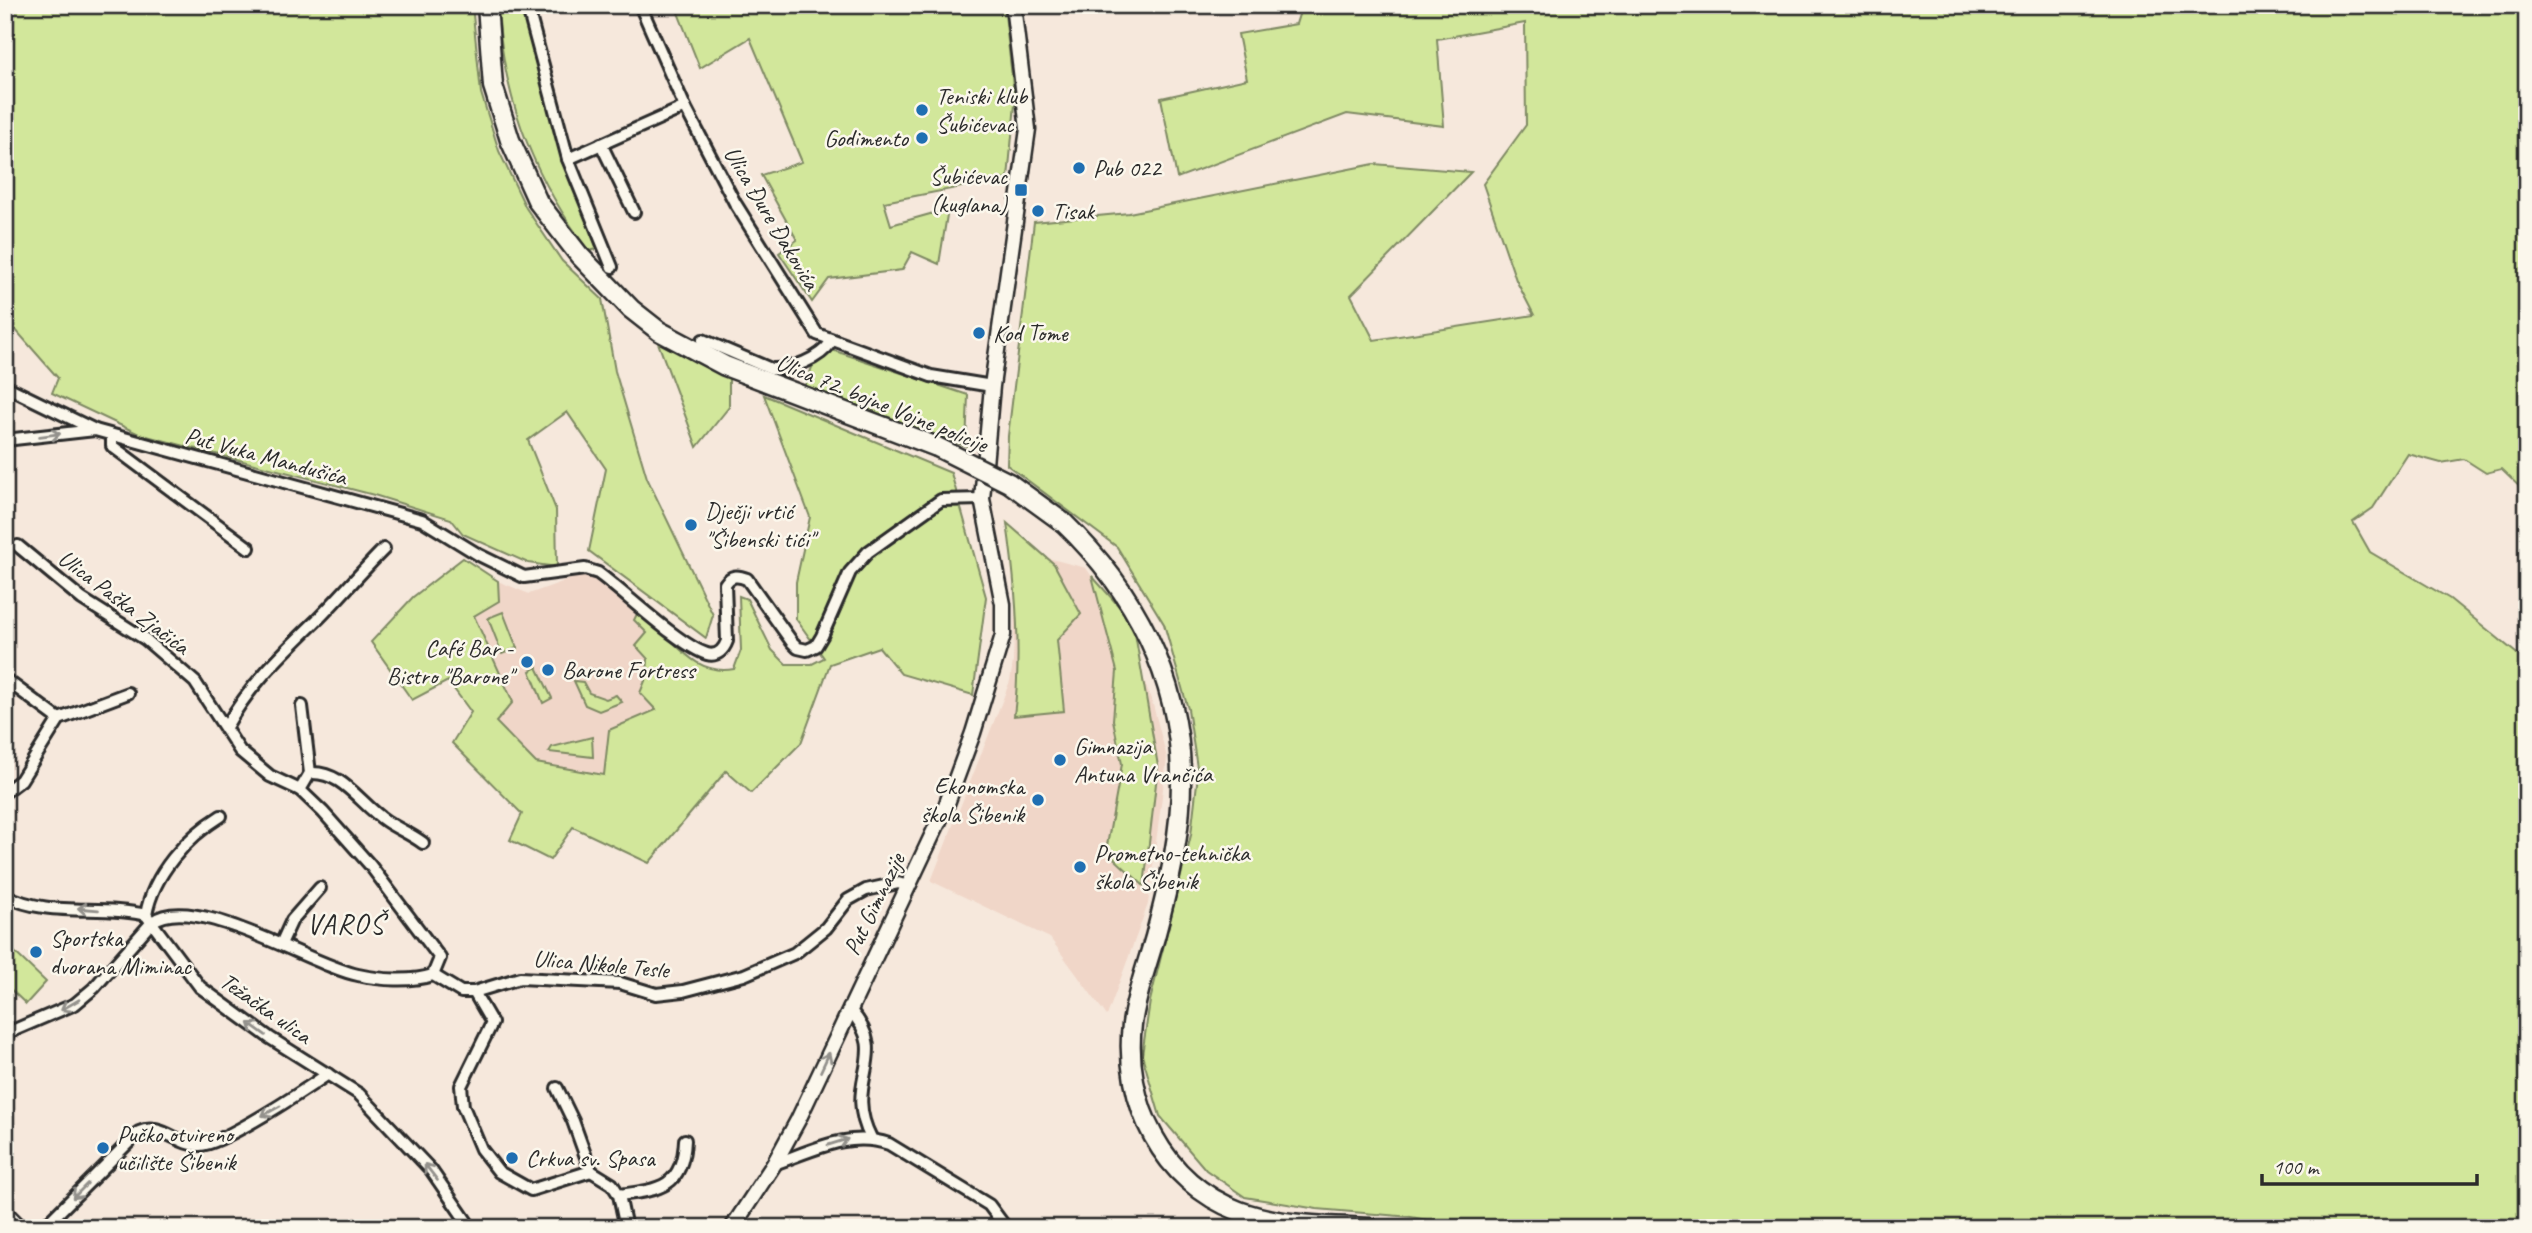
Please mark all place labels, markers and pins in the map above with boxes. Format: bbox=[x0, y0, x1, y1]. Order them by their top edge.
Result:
place label: Teniski klub Šubićevac bbox=[936, 81, 1029, 139]
marker: Teniski klub Šubićevac bbox=[914, 102, 930, 118]
place label: Godimento bbox=[824, 123, 910, 153]
marker: Godimento bbox=[914, 130, 930, 146]
place label: Pub 022 bbox=[1093, 153, 1163, 183]
marker: Pub 022 bbox=[1071, 160, 1087, 176]
place label: Šubićevac (kuglana) bbox=[929, 161, 1009, 219]
marker: Šubićevac (kuglana) bbox=[1013, 182, 1029, 198]
place label: Tisak bbox=[1052, 196, 1096, 226]
marker: Tisak bbox=[1030, 203, 1046, 219]
place label: Kod Tome bbox=[993, 318, 1070, 348]
marker: Kod Tome bbox=[971, 325, 987, 341]
place label: Dječji vrtić "Šibenski tići" bbox=[705, 496, 820, 554]
marker: Dječji vrtić "Šibenski tići" bbox=[683, 517, 699, 533]
place label: Café Bar - Bistro "Barone" bbox=[387, 633, 518, 691]
marker: Café Bar - Bistro "Barone" bbox=[519, 654, 535, 670]
place label: Barone Fortress bbox=[562, 655, 698, 685]
marker: Barone Fortress bbox=[540, 662, 556, 678]
place label: Gimnazija Antuna Vrančića bbox=[1074, 731, 1214, 789]
marker: Gimnazija Antuna Vrančića bbox=[1052, 752, 1068, 768]
place label: Ekonomska škola Šibenik bbox=[920, 771, 1026, 829]
marker: Ekonomska škola Šibenik bbox=[1030, 792, 1046, 808]
place label: Prometno-tehnička škola Šibenik bbox=[1094, 838, 1251, 896]
marker: Prometno-tehnička škola Šibenik bbox=[1072, 859, 1088, 875]
place label: Sportska dvorana Miminac bbox=[50, 923, 192, 981]
marker: Sportska dvorana Miminac bbox=[28, 944, 44, 960]
place label: Pučko otvireno učilište Šibenik bbox=[117, 1119, 238, 1177]
marker: Pučko otvireno učilište Šibenik bbox=[95, 1140, 111, 1156]
place label: Crkva sv. Spasa bbox=[526, 1143, 656, 1173]
marker: Crkva sv. Spasa bbox=[504, 1150, 520, 1166]

